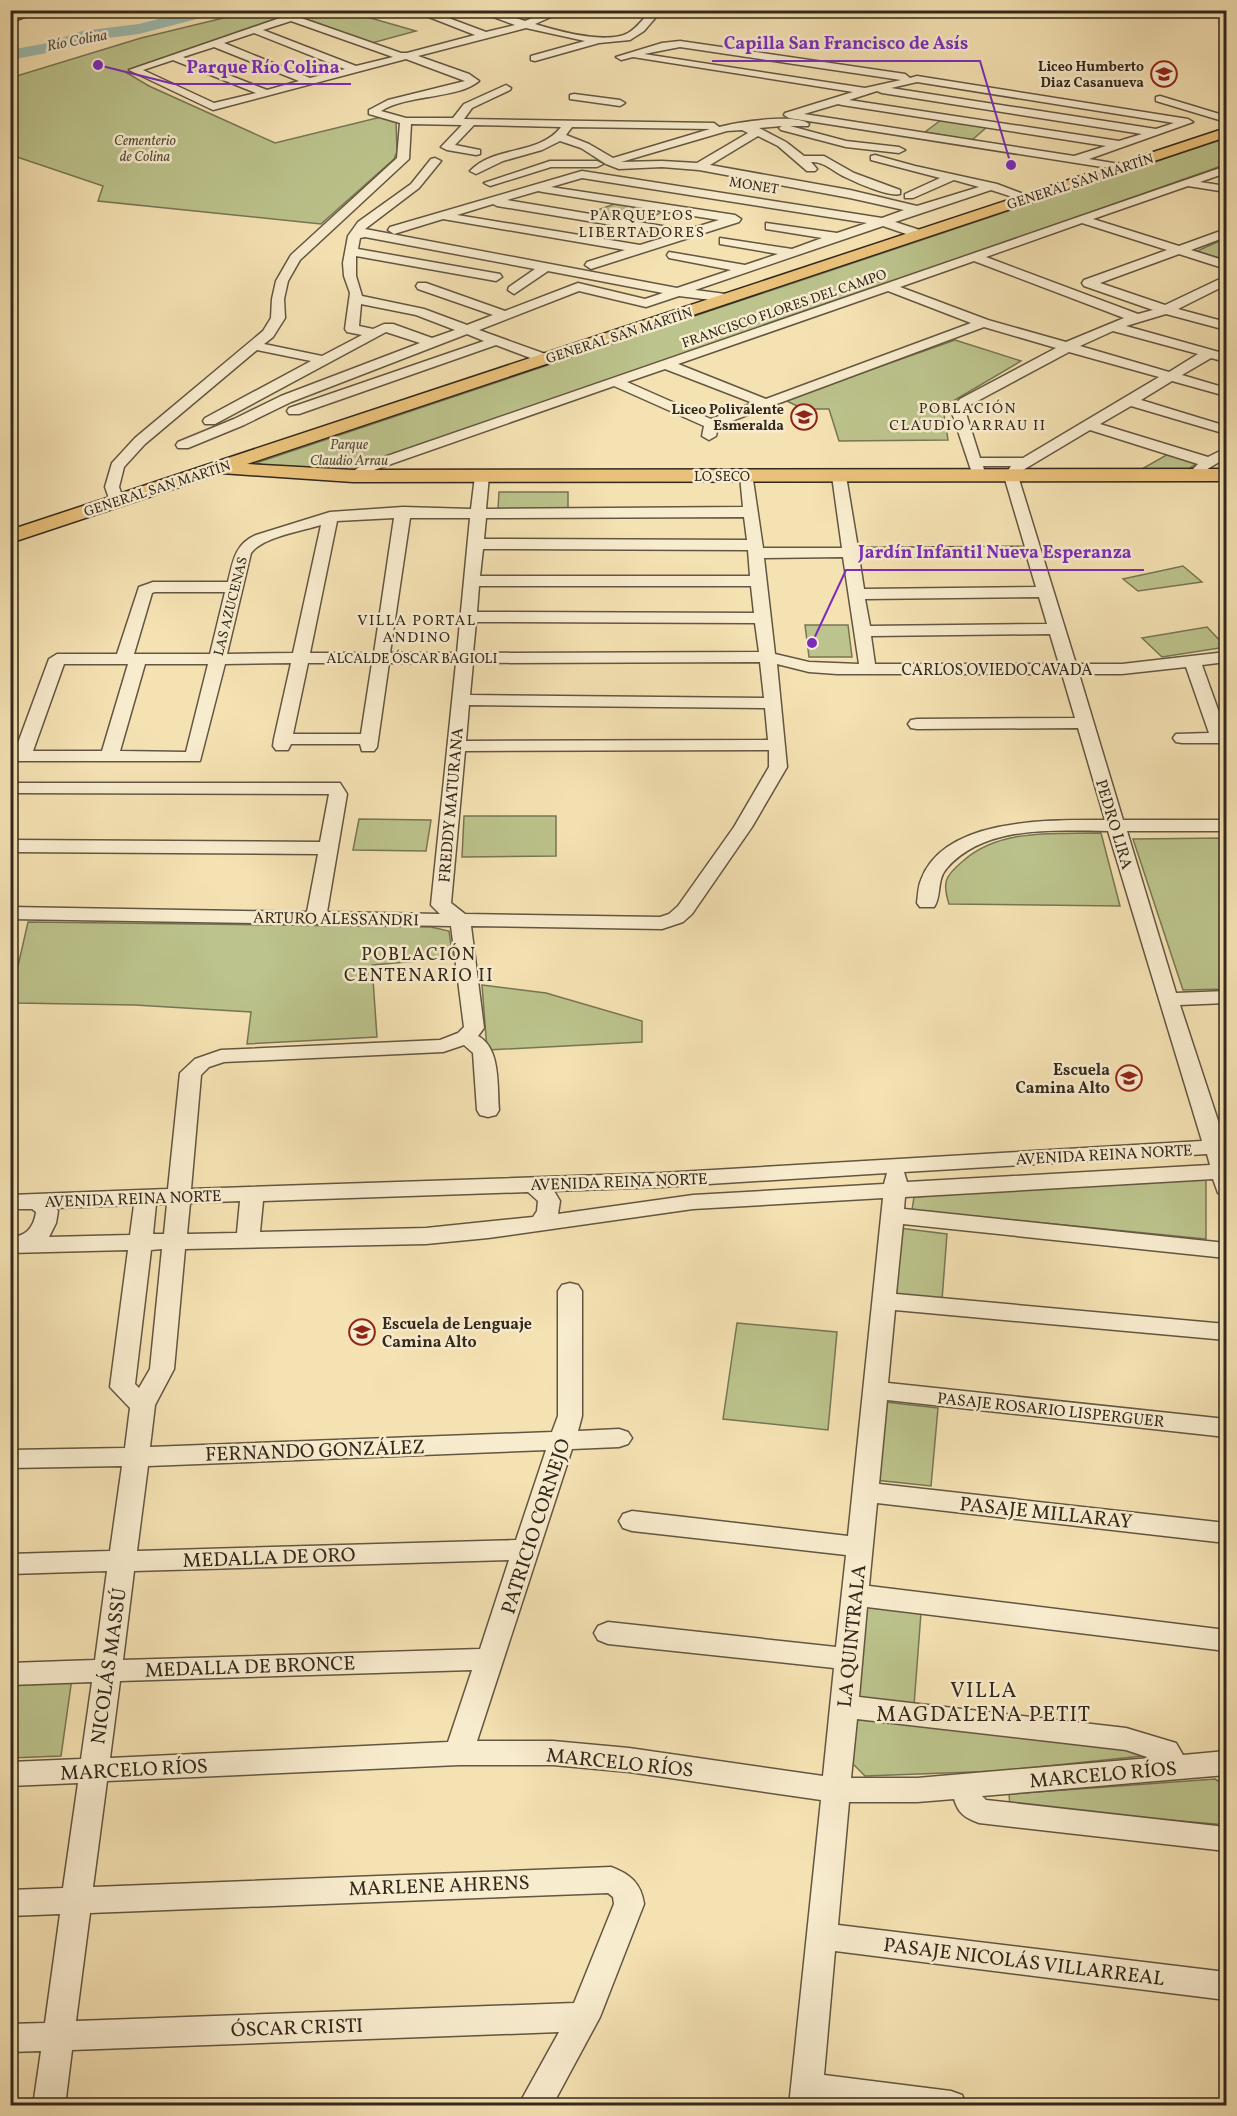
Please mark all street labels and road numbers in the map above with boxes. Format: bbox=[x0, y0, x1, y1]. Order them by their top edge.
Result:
street label: GENERAL SAN MARTÍN bbox=[1005, 150, 1156, 215]
street label: MONET bbox=[728, 173, 780, 200]
street label: FRANCISCO FLORES DEL CAMPO bbox=[680, 265, 889, 353]
street label: GENERAL SAN MARTÍN bbox=[544, 304, 695, 369]
street label: GENERAL SAN MARTÍN bbox=[82, 457, 233, 522]
street label: LO SECO bbox=[694, 468, 750, 487]
street label: LAS AZUCENAS bbox=[210, 555, 253, 658]
street label: ALCALDE ÓSCAR BAGIOLI bbox=[327, 649, 497, 669]
street label: CARLOS OVIEDO CAVADA bbox=[902, 660, 1092, 682]
street label: FREDDY MATURANA bbox=[434, 727, 470, 884]
street label: PEDRO LIRA bbox=[1089, 777, 1137, 872]
street label: ARTURO ALESSANDRI bbox=[253, 908, 419, 932]
street label: AVENIDA REINA NORTE bbox=[1015, 1140, 1193, 1172]
street label: AVENIDA REINA NORTE bbox=[530, 1169, 708, 1197]
street label: AVENIDA REINA NORTE bbox=[44, 1186, 222, 1214]
street label: PASAJE ROSARIO LISPERGUER bbox=[936, 1388, 1166, 1434]
street label: FERNANDO GONZÁLEZ bbox=[205, 1434, 426, 1470]
street label: PATRICIO CORNEJO bbox=[495, 1435, 578, 1618]
street label: PASAJE MILLARAY bbox=[958, 1491, 1134, 1537]
street label: MEDALLA DE ORO bbox=[182, 1542, 356, 1576]
street label: LA QUINTRALA bbox=[832, 1563, 874, 1709]
street label: NICOLÁS MASSÚ bbox=[85, 1586, 135, 1746]
street label: MEDALLA DE BRONCE bbox=[144, 1650, 356, 1686]
street label: MARCELO RÍOS bbox=[545, 1742, 695, 1786]
street label: MARCELO RÍOS bbox=[60, 1753, 209, 1789]
street label: MARCELO RÍOS bbox=[1028, 1756, 1178, 1796]
street label: MARLENE AHRENS bbox=[348, 1870, 530, 1904]
street label: PASAJE NICOLÁS VILLARREAL bbox=[882, 1932, 1166, 1994]
street label: ÓSCAR CRISTI bbox=[230, 2013, 364, 2045]

